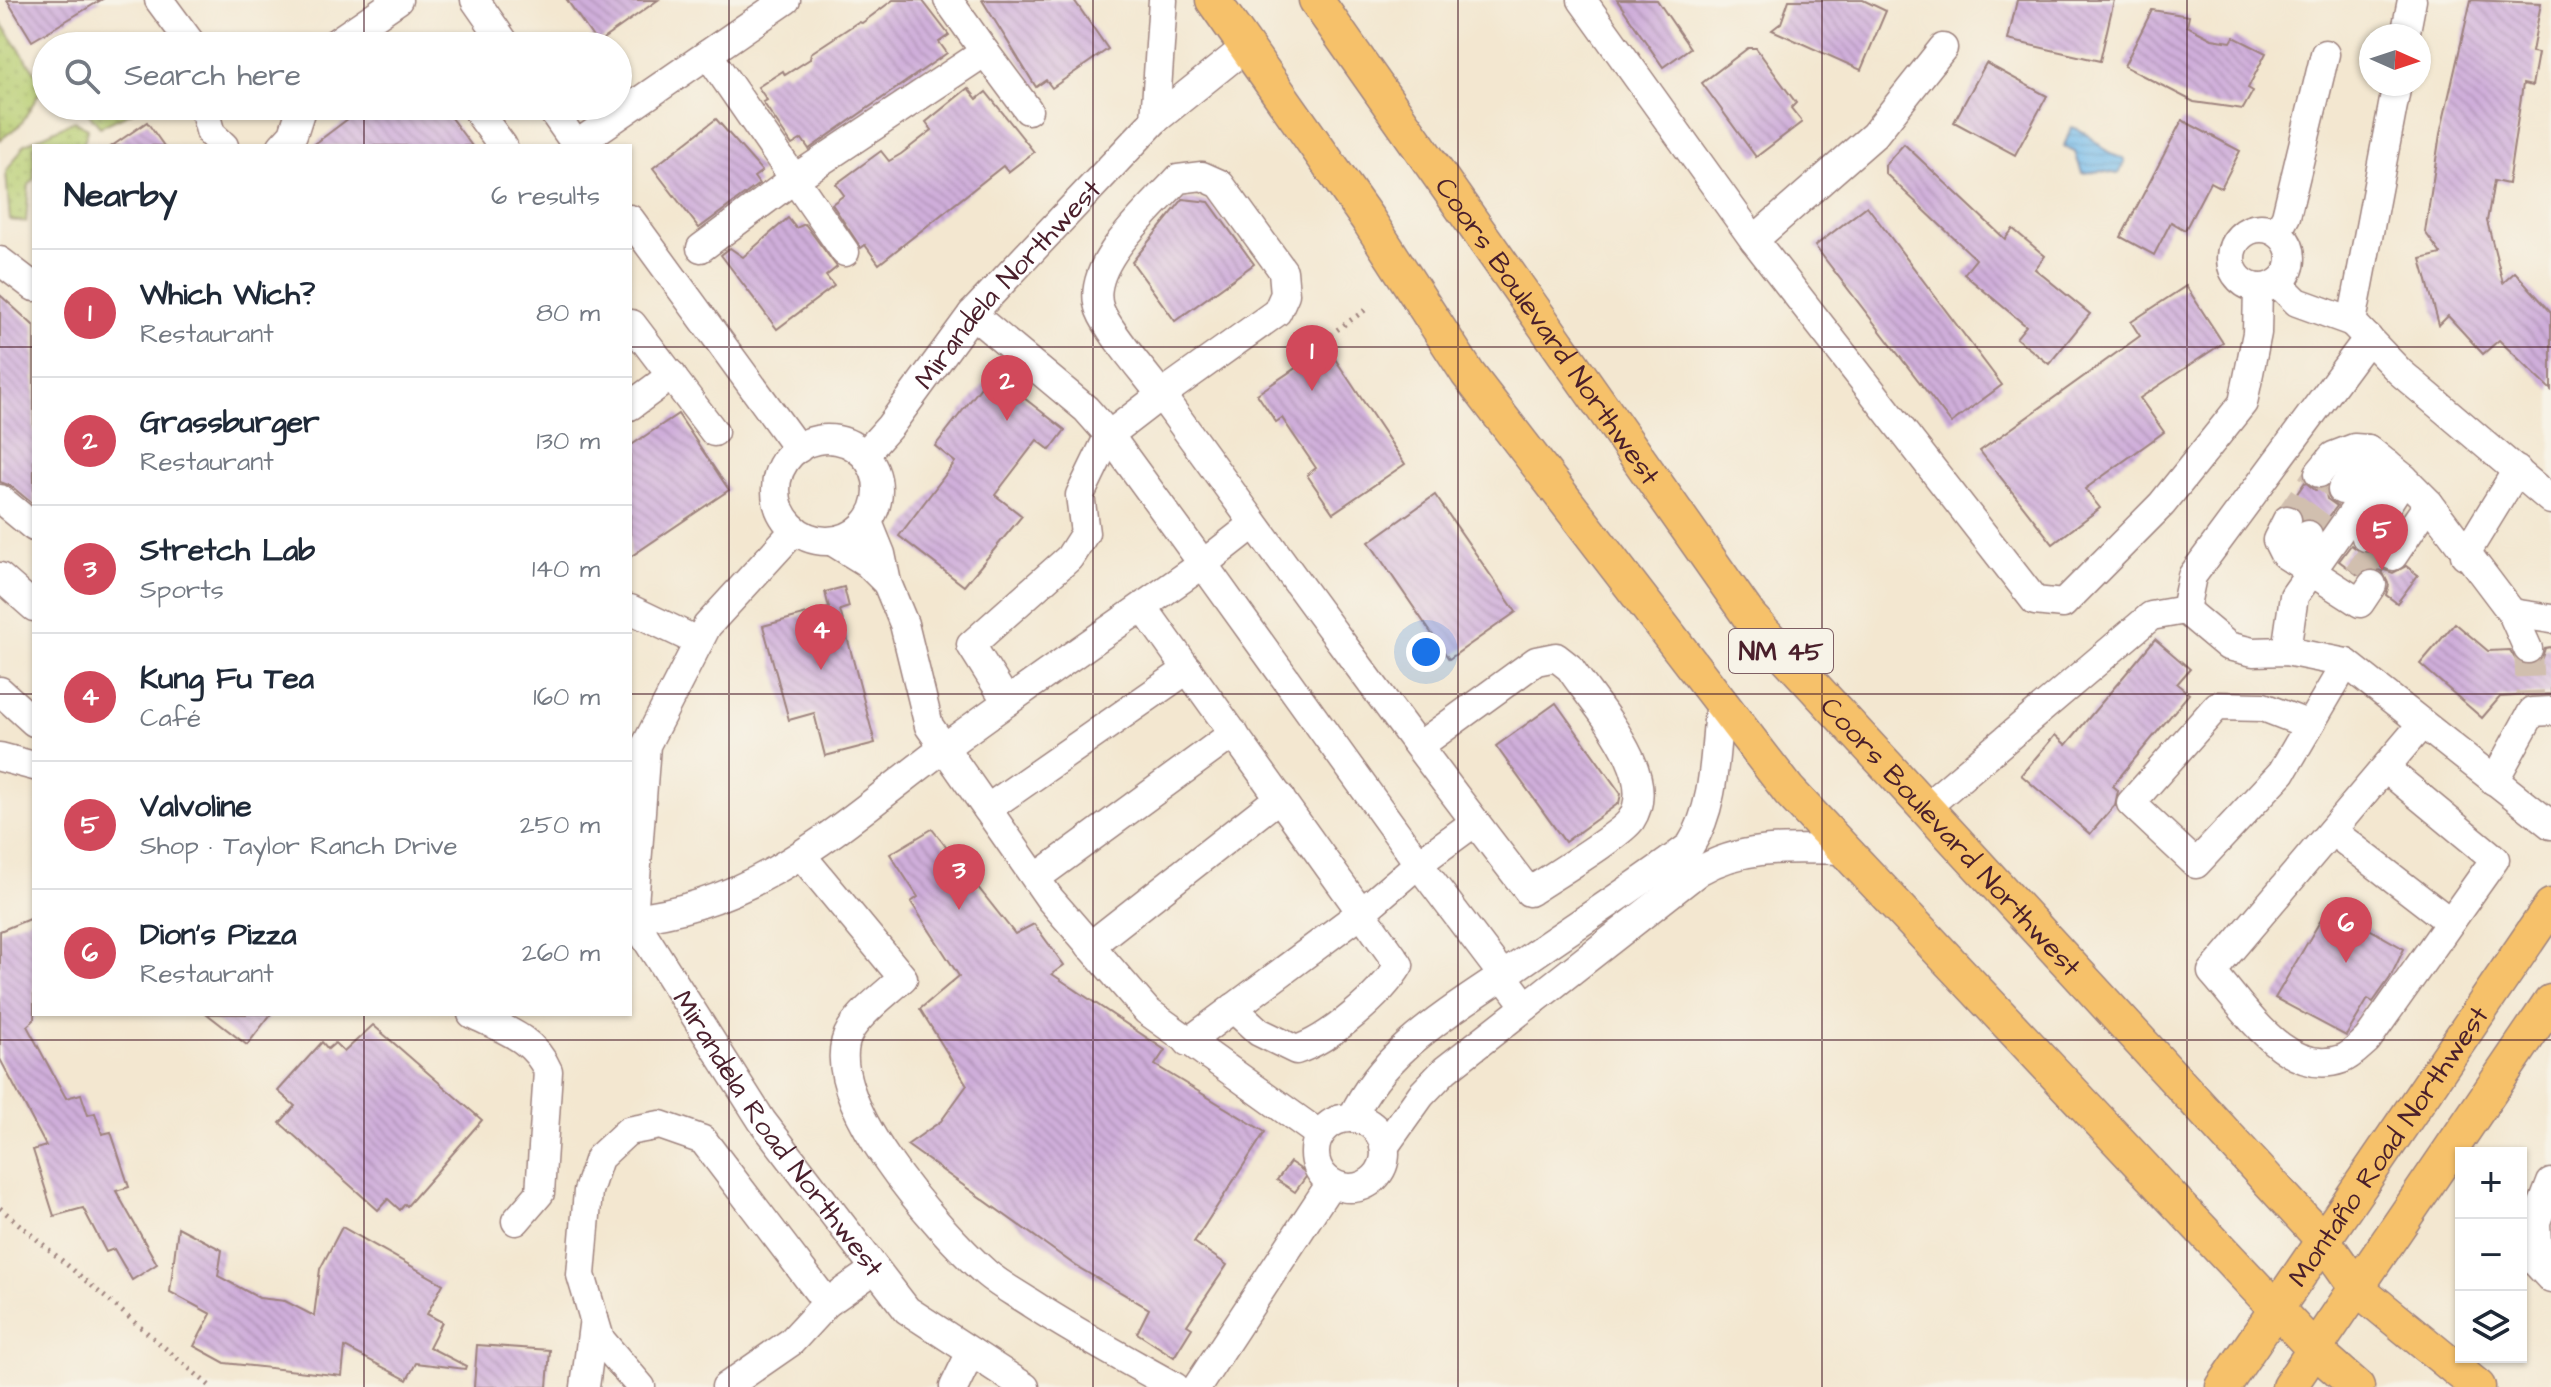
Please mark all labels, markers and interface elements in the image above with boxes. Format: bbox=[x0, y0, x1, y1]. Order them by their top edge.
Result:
north arrow bbox=[2359, 24, 2431, 96]
search box bbox=[32, 32, 632, 120]
icon: search bbox=[60, 54, 104, 98]
text: Search here bbox=[124, 55, 301, 97]
street label: Coors Boulevard Northwest bbox=[1425, 169, 1669, 494]
street label: Mirandela Northwest bbox=[905, 171, 1111, 398]
text: Nearby bbox=[64, 172, 178, 220]
text: 6 results bbox=[491, 178, 600, 214]
text: Which Wich? bbox=[140, 274, 315, 316]
text: 1 bbox=[88, 295, 92, 331]
text: 80 m bbox=[536, 295, 600, 331]
text: Restaurant bbox=[140, 316, 274, 352]
pin: 1 bbox=[1286, 325, 1338, 391]
pin: 2 bbox=[981, 355, 1033, 421]
text: Grassburger bbox=[140, 402, 320, 444]
text: 2 bbox=[83, 423, 97, 459]
text: 130 m bbox=[536, 423, 600, 459]
text: Restaurant bbox=[140, 444, 274, 480]
pin: 5 bbox=[2356, 504, 2408, 570]
text: Stretch Lab bbox=[140, 530, 315, 572]
text: 3 bbox=[83, 551, 97, 587]
text: 140 m bbox=[532, 551, 600, 587]
text: Sports bbox=[140, 572, 224, 608]
pin: 4 bbox=[795, 604, 847, 670]
road number: NM 45 bbox=[1729, 629, 1833, 673]
your location bbox=[1406, 632, 1446, 672]
text: Kung Fu Tea bbox=[140, 658, 314, 700]
text: 4 bbox=[81, 679, 99, 715]
text: 160 m bbox=[533, 679, 600, 715]
street label: Coors Boulevard Northwest bbox=[1811, 688, 2090, 986]
text: Café bbox=[140, 700, 201, 736]
text: Valvoline bbox=[140, 786, 252, 828]
text: 5 bbox=[81, 807, 99, 843]
text: 250 m bbox=[520, 807, 600, 843]
text: Shop · Taylor Ranch Drive bbox=[140, 828, 458, 864]
pin: 3 bbox=[933, 844, 985, 910]
pin: 6 bbox=[2320, 897, 2372, 963]
text: Dion's Pizza bbox=[140, 914, 296, 956]
text: 6 bbox=[82, 935, 98, 971]
text: 260 m bbox=[522, 935, 600, 971]
text: Restaurant bbox=[140, 956, 274, 992]
street label: Mirandela Road Northwest bbox=[663, 983, 893, 1286]
street label: Montaño Road Northwest bbox=[2279, 998, 2499, 1295]
map controls bbox=[2455, 1147, 2527, 1363]
button: + bbox=[2455, 1147, 2527, 1219]
button: − bbox=[2455, 1219, 2527, 1291]
button: layers bbox=[2455, 1291, 2527, 1363]

